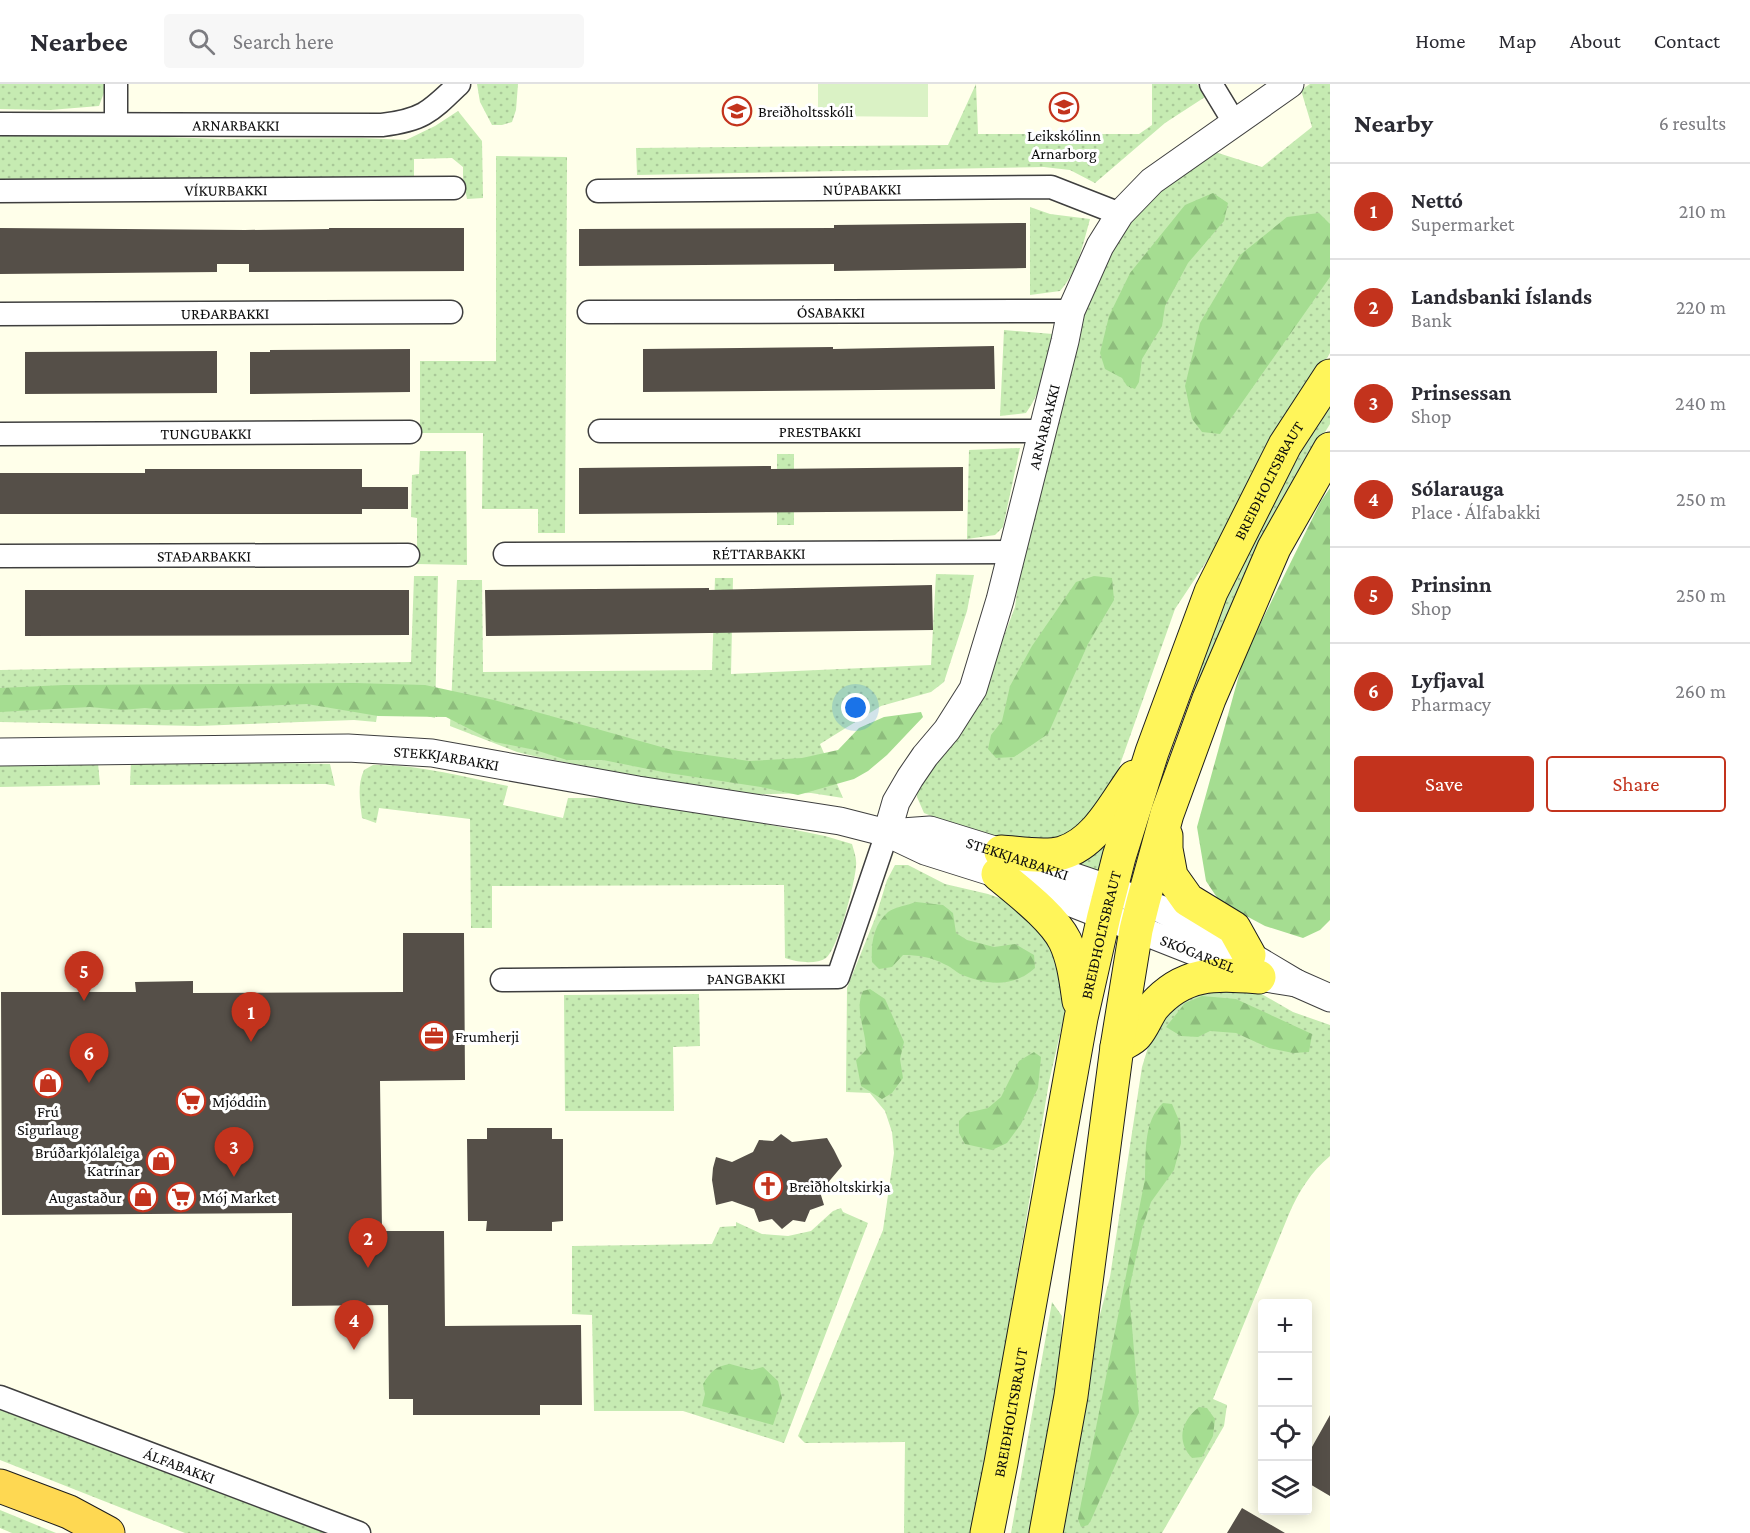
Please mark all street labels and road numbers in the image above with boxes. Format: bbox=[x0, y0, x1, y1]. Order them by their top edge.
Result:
street label: ARNARBAKKI bbox=[192, 116, 280, 133]
street label: NÚPABAKKI bbox=[823, 180, 901, 198]
street label: VÍKURBAKKI bbox=[184, 181, 268, 198]
street label: ÓSABAKKI bbox=[797, 303, 865, 320]
street label: URÐARBAKKI bbox=[181, 304, 270, 322]
street label: ARNARBAKKI bbox=[1025, 382, 1062, 471]
street label: BREIÐHOLTSBRAUT bbox=[1230, 418, 1307, 542]
street label: PRESTBAKKI bbox=[779, 423, 861, 440]
street label: TUNGUBAKKI bbox=[160, 424, 252, 442]
street label: RÉTTARBAKKI bbox=[712, 544, 806, 562]
street label: STAÐARBAKKI bbox=[157, 547, 251, 564]
street label: STEKKJARBAKKI bbox=[393, 742, 501, 773]
street label: STEKKJARBAKKI bbox=[964, 833, 1071, 883]
street label: BREIÐHOLTSBRAUT bbox=[1077, 868, 1124, 1001]
street label: SKÓGARSEL bbox=[1158, 930, 1238, 975]
street label: ÞANGBAKKI bbox=[707, 969, 786, 987]
street label: BREIÐHOLTSBRAUT bbox=[990, 1346, 1030, 1478]
street label: ÁLFABAKKI bbox=[142, 1444, 218, 1486]

